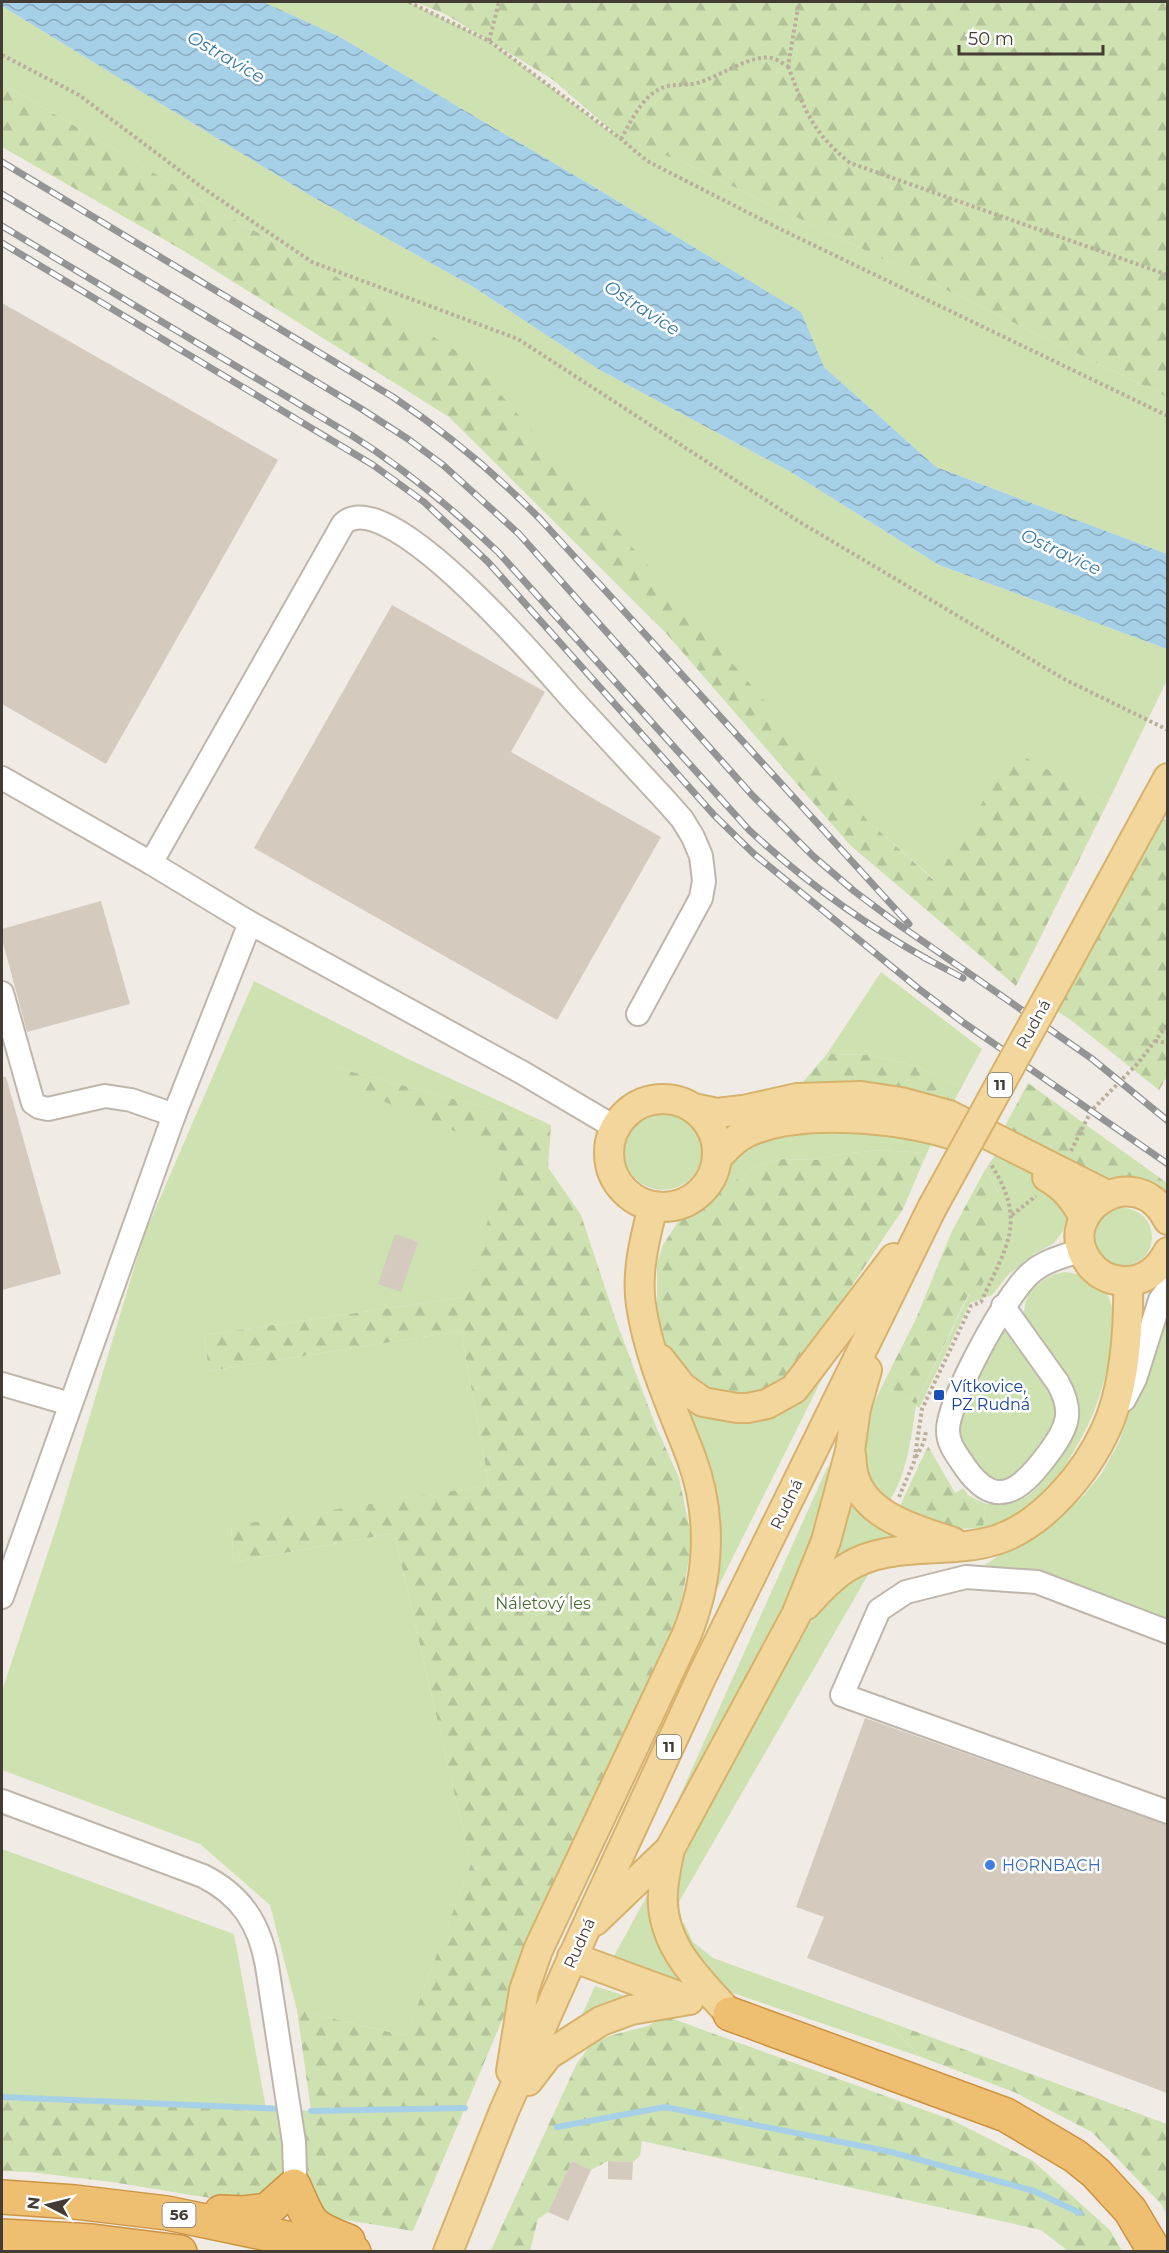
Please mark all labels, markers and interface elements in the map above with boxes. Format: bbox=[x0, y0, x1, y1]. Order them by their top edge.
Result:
scale bar bbox=[959, 18, 1103, 56]
water label: Ostravice bbox=[183, 26, 269, 88]
text: 50 m bbox=[968, 28, 1014, 50]
water label: Ostravice bbox=[600, 275, 684, 341]
water label: Ostravice bbox=[1017, 524, 1105, 580]
street label: Rudná bbox=[1012, 996, 1055, 1052]
road number: 11 bbox=[988, 1073, 1012, 1097]
place label: Vítkovice, PZ Rudná bbox=[951, 1377, 1030, 1414]
marker: Vítkovice, PZ Rudná bbox=[932, 1388, 946, 1402]
street label: Rudná bbox=[766, 1476, 807, 1532]
park label: Náletový les bbox=[495, 1594, 591, 1613]
road number: 11 bbox=[657, 1735, 681, 1759]
place label: HORNBACH bbox=[1002, 1856, 1101, 1875]
marker: HORNBACH bbox=[983, 1858, 997, 1872]
street label: Rudná bbox=[560, 1915, 599, 1971]
north arrow bbox=[18, 2175, 78, 2235]
text: N bbox=[23, 2196, 44, 2211]
road number: 56 bbox=[162, 2203, 195, 2227]

